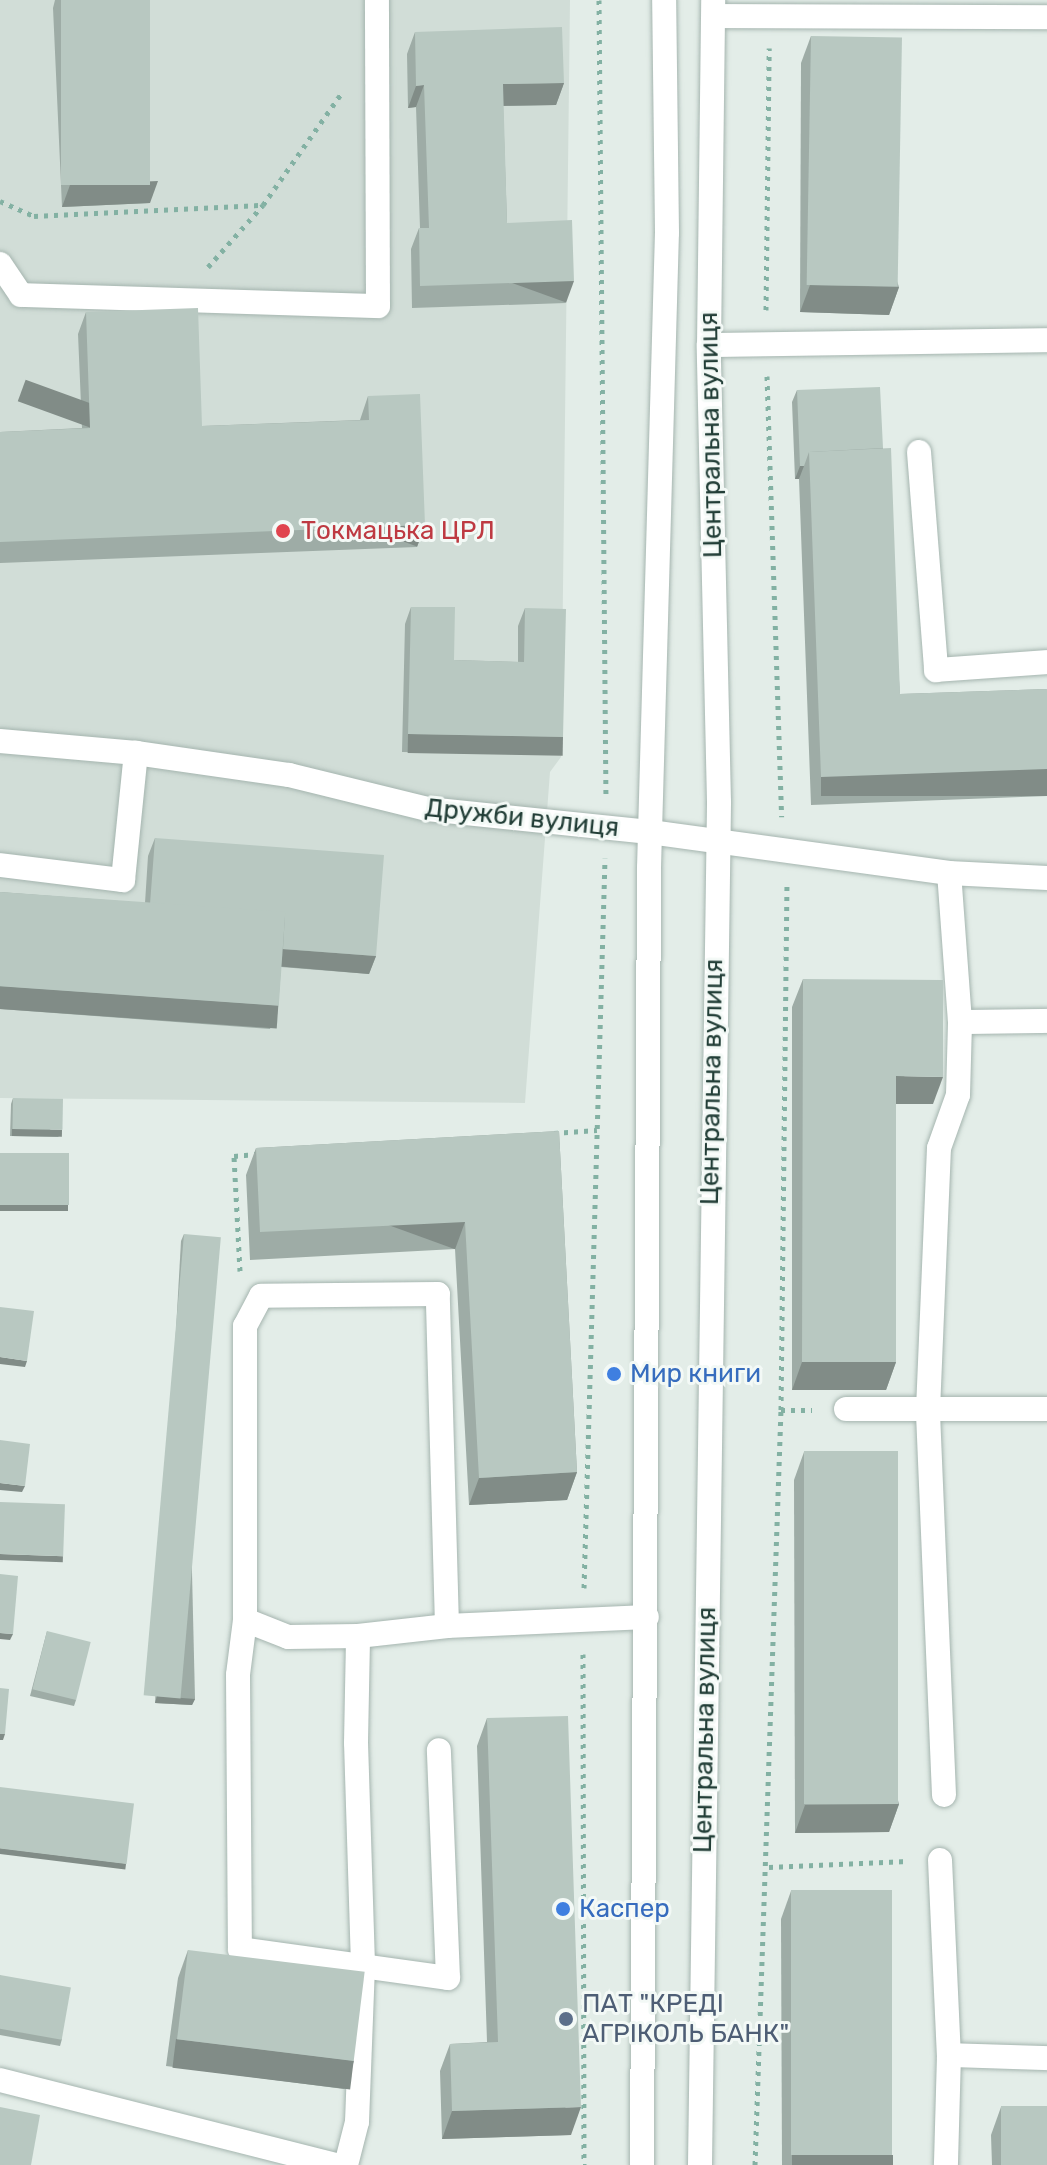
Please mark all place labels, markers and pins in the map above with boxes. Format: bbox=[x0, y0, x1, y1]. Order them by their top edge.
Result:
place label: Токмацька ЦРЛ bbox=[301, 515, 495, 547]
marker: Токмацька ЦРЛ bbox=[272, 520, 294, 542]
place label: Мир книги bbox=[630, 1358, 761, 1390]
marker: Мир книги bbox=[605, 1365, 623, 1383]
place label: Каспер bbox=[579, 1893, 670, 1925]
marker: Каспер bbox=[554, 1900, 572, 1918]
place label: ПАТ "КРЕДI АГРIКОЛЬ БАНК" bbox=[582, 1988, 789, 2050]
marker: ПАТ "КРЕДI АГРIКОЛЬ БАНК" bbox=[557, 2010, 575, 2028]

